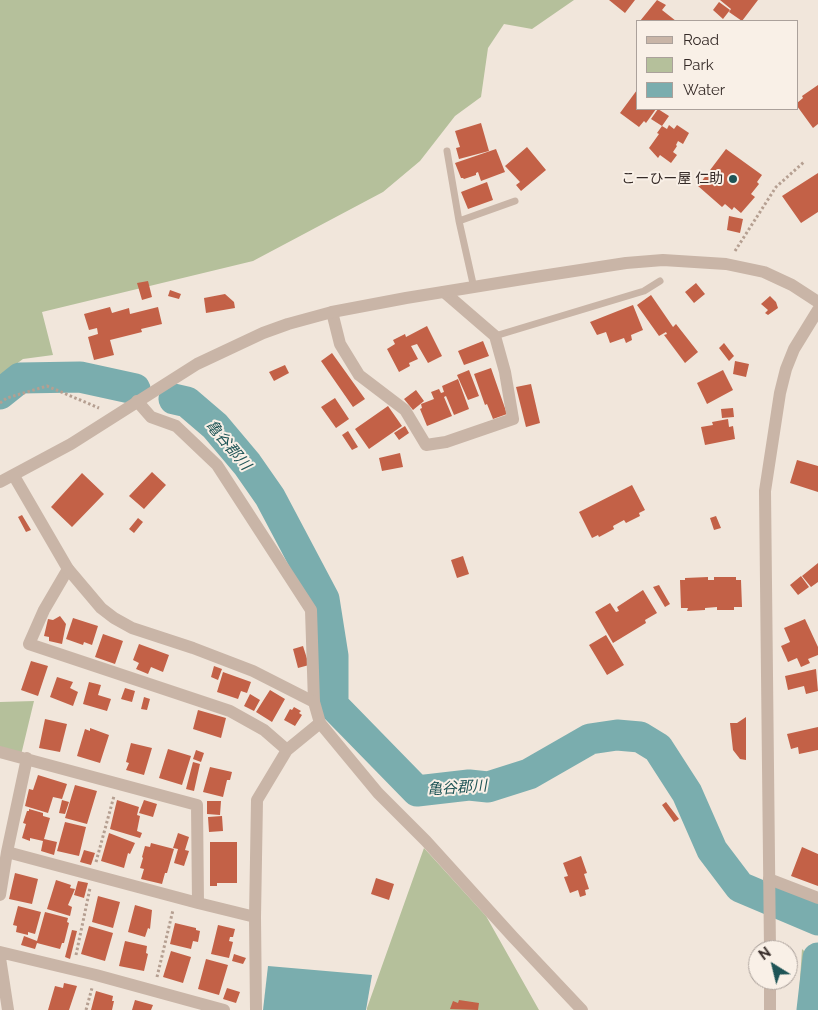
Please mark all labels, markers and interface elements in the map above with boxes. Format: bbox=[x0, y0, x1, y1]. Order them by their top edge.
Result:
legend bbox=[636, 20, 798, 110]
text: Road bbox=[683, 31, 719, 49]
text: Park bbox=[683, 56, 714, 74]
text: Water bbox=[683, 81, 725, 99]
place label: こーひー屋 仁助 bbox=[621, 171, 723, 187]
marker: こーひー屋 仁助 bbox=[727, 173, 739, 185]
water label: 亀谷郡川 bbox=[202, 416, 254, 474]
water label: 亀谷郡川 bbox=[426, 777, 488, 799]
north arrow bbox=[748, 940, 798, 990]
text: N bbox=[756, 944, 774, 963]

